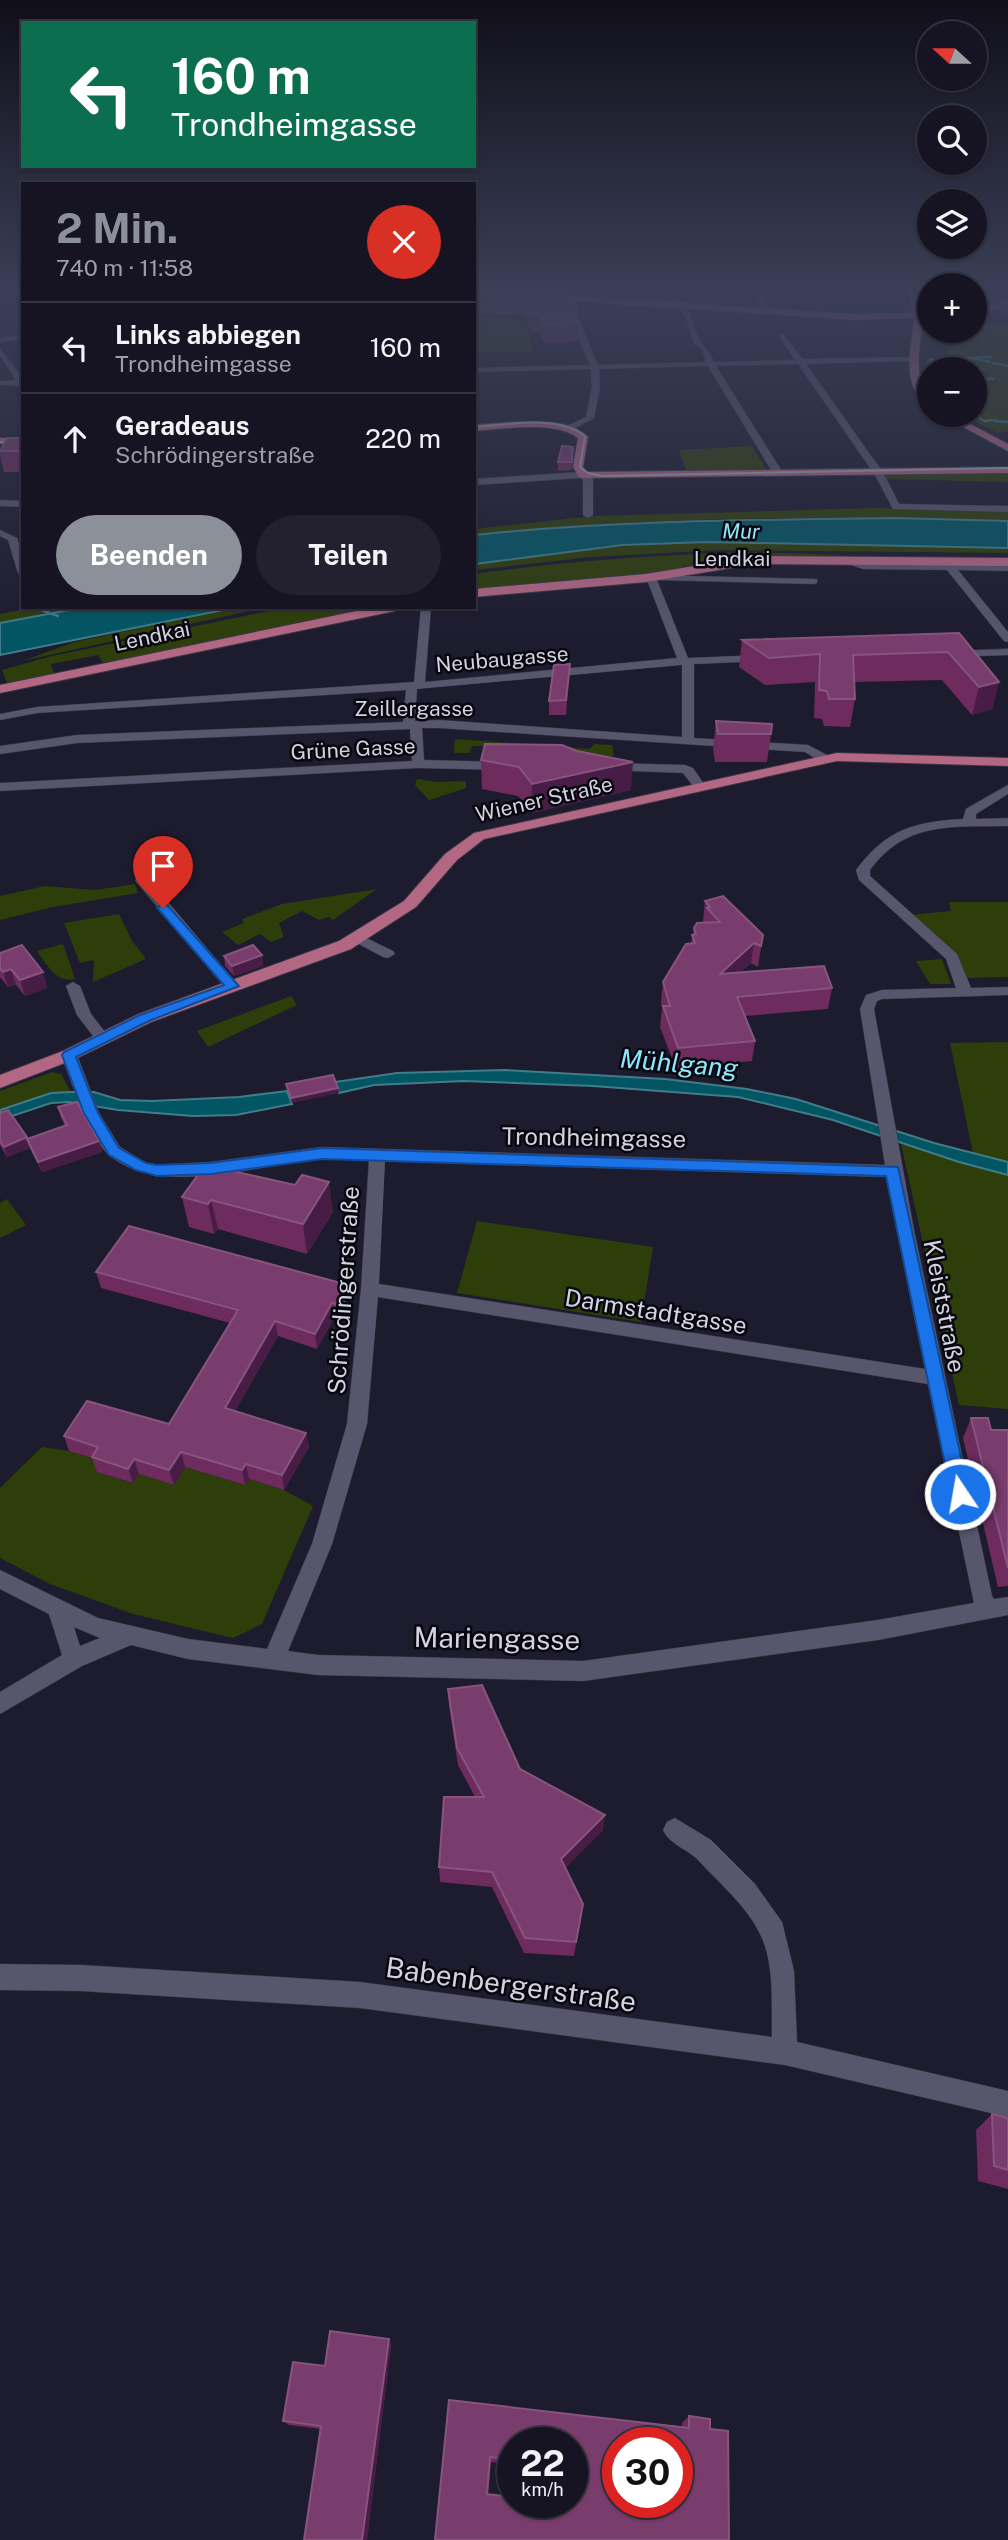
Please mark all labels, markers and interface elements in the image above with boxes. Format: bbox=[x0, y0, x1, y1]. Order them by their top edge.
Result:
north arrow bbox=[917, 21, 987, 91]
map controls bbox=[917, 21, 987, 427]
text: 160 m bbox=[171, 47, 311, 105]
icon: left bbox=[56, 49, 147, 140]
button: search bbox=[917, 105, 987, 175]
text: Trondheimgasse bbox=[171, 106, 417, 143]
button: layers bbox=[917, 189, 987, 259]
text: 2 Min. bbox=[56, 203, 178, 252]
button: close bbox=[367, 205, 441, 279]
text: 740 m · 11:58 bbox=[56, 254, 193, 281]
button: + bbox=[917, 273, 987, 343]
text: Links abbiegen bbox=[115, 319, 301, 350]
icon: left bbox=[56, 329, 94, 367]
text: 160 m bbox=[370, 332, 441, 363]
text: Trondheimgasse bbox=[115, 350, 292, 377]
button: − bbox=[917, 357, 987, 427]
text: Geradeaus bbox=[115, 410, 250, 441]
icon: ahead bbox=[56, 420, 94, 458]
text: 220 m bbox=[365, 423, 441, 454]
text: Schrödingerstraße bbox=[115, 441, 315, 468]
button: Beenden bbox=[56, 515, 242, 595]
button: Teilen bbox=[256, 515, 441, 595]
water label: Mur bbox=[722, 518, 761, 544]
street label: Lendkai bbox=[694, 546, 770, 571]
street label: Lendkai bbox=[112, 616, 192, 656]
street label: Neubaugasse bbox=[434, 641, 570, 677]
street label: Zeillergasse bbox=[354, 696, 474, 721]
street label: Grüne Gasse bbox=[290, 733, 416, 765]
street label: Wiener Straße bbox=[473, 771, 615, 827]
pin bbox=[133, 836, 193, 908]
icon: arrive bbox=[144, 847, 182, 885]
water label: Mühlgang bbox=[619, 1042, 740, 1084]
street label: Trondheimgasse bbox=[502, 1121, 686, 1153]
street label: Schrödingerstraße bbox=[322, 1185, 364, 1395]
street label: Kleiststraße bbox=[918, 1237, 972, 1375]
street label: Darmstadtgasse bbox=[563, 1283, 749, 1339]
position arrow bbox=[923, 1457, 997, 1531]
street label: Mariengasse bbox=[413, 1620, 581, 1656]
street label: Babenbergerstraße bbox=[384, 1950, 638, 2018]
speed limit sign: 30 bbox=[602, 2427, 693, 2518]
text: 22 bbox=[520, 2443, 565, 2484]
text: km/h bbox=[521, 2479, 564, 2500]

